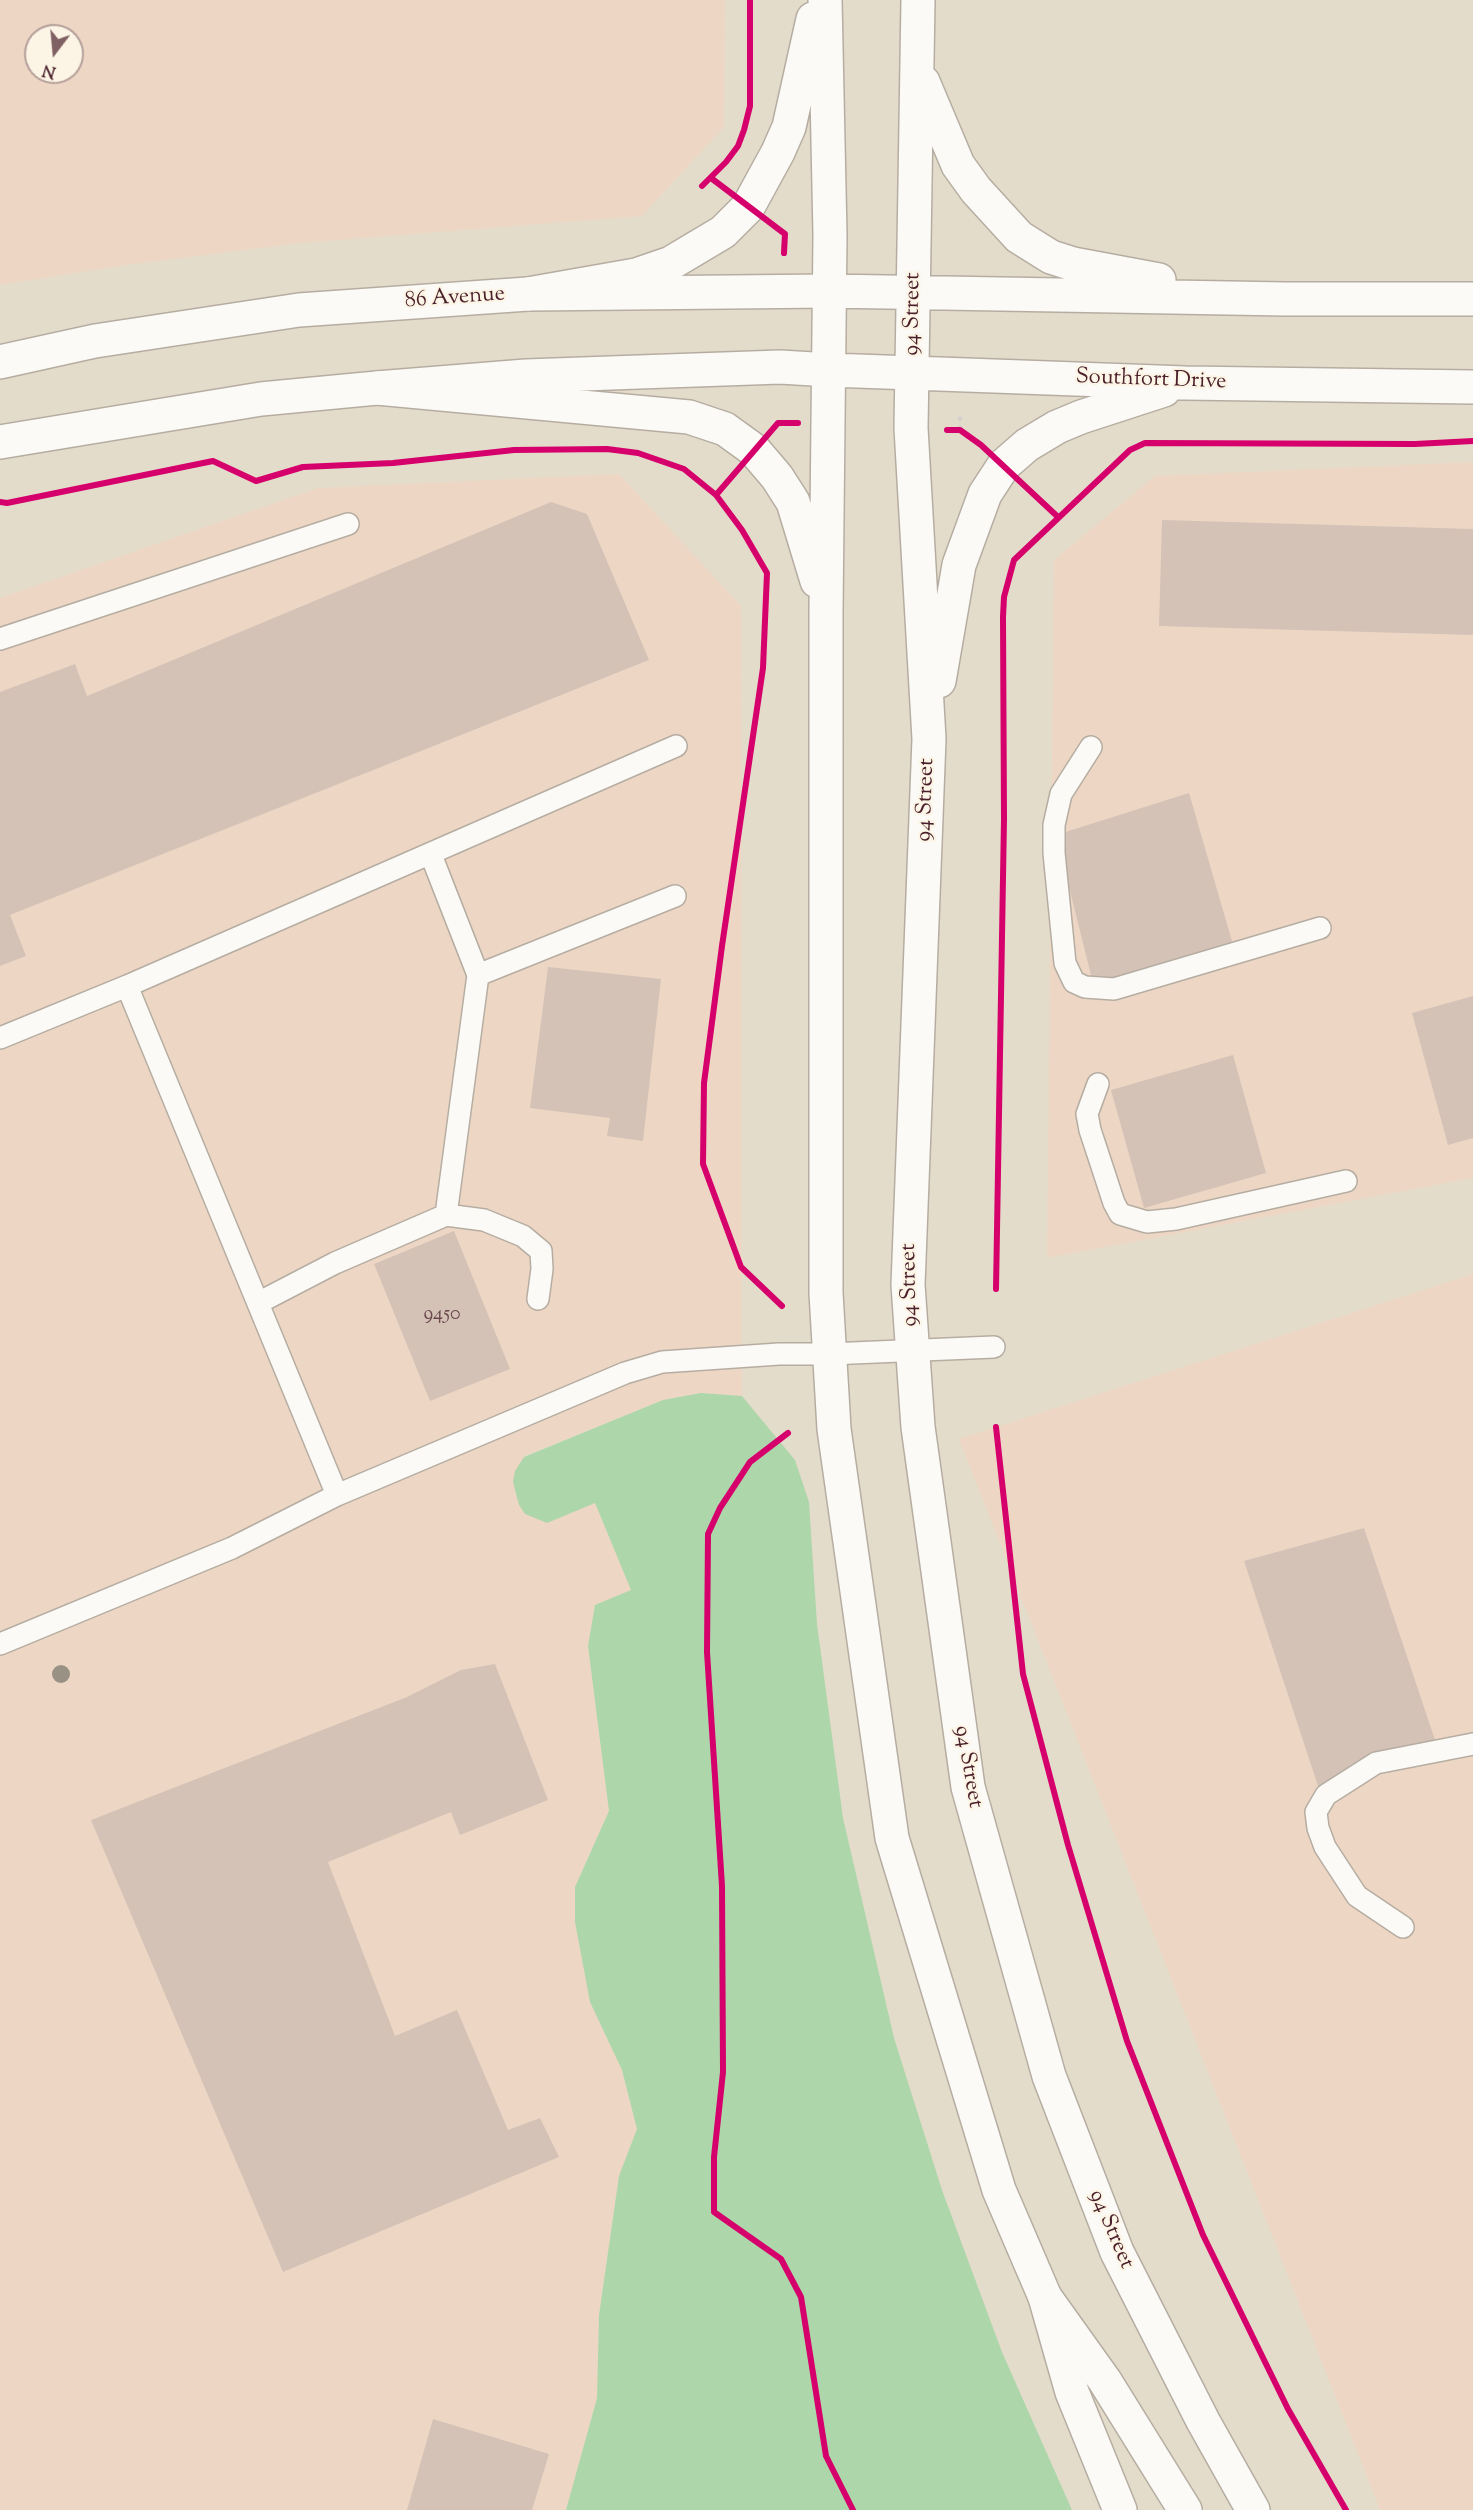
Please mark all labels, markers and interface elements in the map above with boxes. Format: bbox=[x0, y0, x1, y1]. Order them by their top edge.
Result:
north arrow bbox=[24, 24, 84, 84]
text: N bbox=[40, 57, 59, 83]
street label: 94 Street bbox=[900, 272, 928, 356]
street label: 86 Avenue bbox=[404, 282, 506, 316]
street label: Southfort Drive bbox=[1075, 365, 1227, 397]
street label: 94 Street bbox=[912, 758, 942, 842]
street label: 94 Street bbox=[897, 1243, 925, 1327]
house number: 9450 bbox=[423, 1304, 461, 1328]
street label: 94 Street bbox=[947, 1724, 987, 1810]
street label: 94 Street bbox=[1082, 2187, 1138, 2273]

